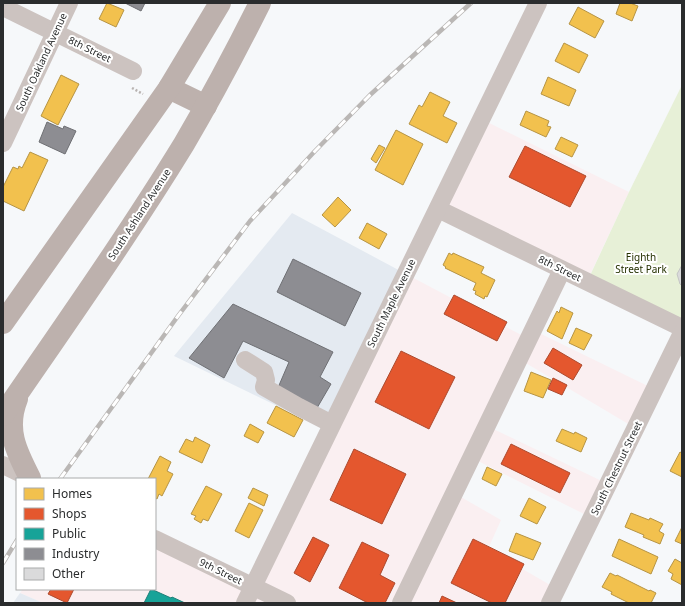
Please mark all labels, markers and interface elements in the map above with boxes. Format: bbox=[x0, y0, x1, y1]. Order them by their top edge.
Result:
street label: South Oakland Avenue bbox=[12, 10, 70, 113]
street label: 8th Street bbox=[66, 33, 114, 66]
street label: South Ashland Avenue bbox=[104, 166, 174, 262]
park label: Eighth Street Park bbox=[615, 250, 667, 276]
street label: 8th Street bbox=[536, 252, 584, 285]
street label: South Maple Avenue bbox=[363, 256, 419, 350]
street label: South Chestnut Street bbox=[587, 418, 645, 517]
legend bbox=[16, 478, 156, 590]
text: Homes bbox=[52, 485, 92, 502]
text: Shops bbox=[52, 505, 87, 522]
text: Public bbox=[52, 525, 86, 542]
text: Industry bbox=[52, 545, 100, 562]
street label: 9th Street bbox=[197, 555, 245, 588]
text: Other bbox=[52, 565, 85, 582]

